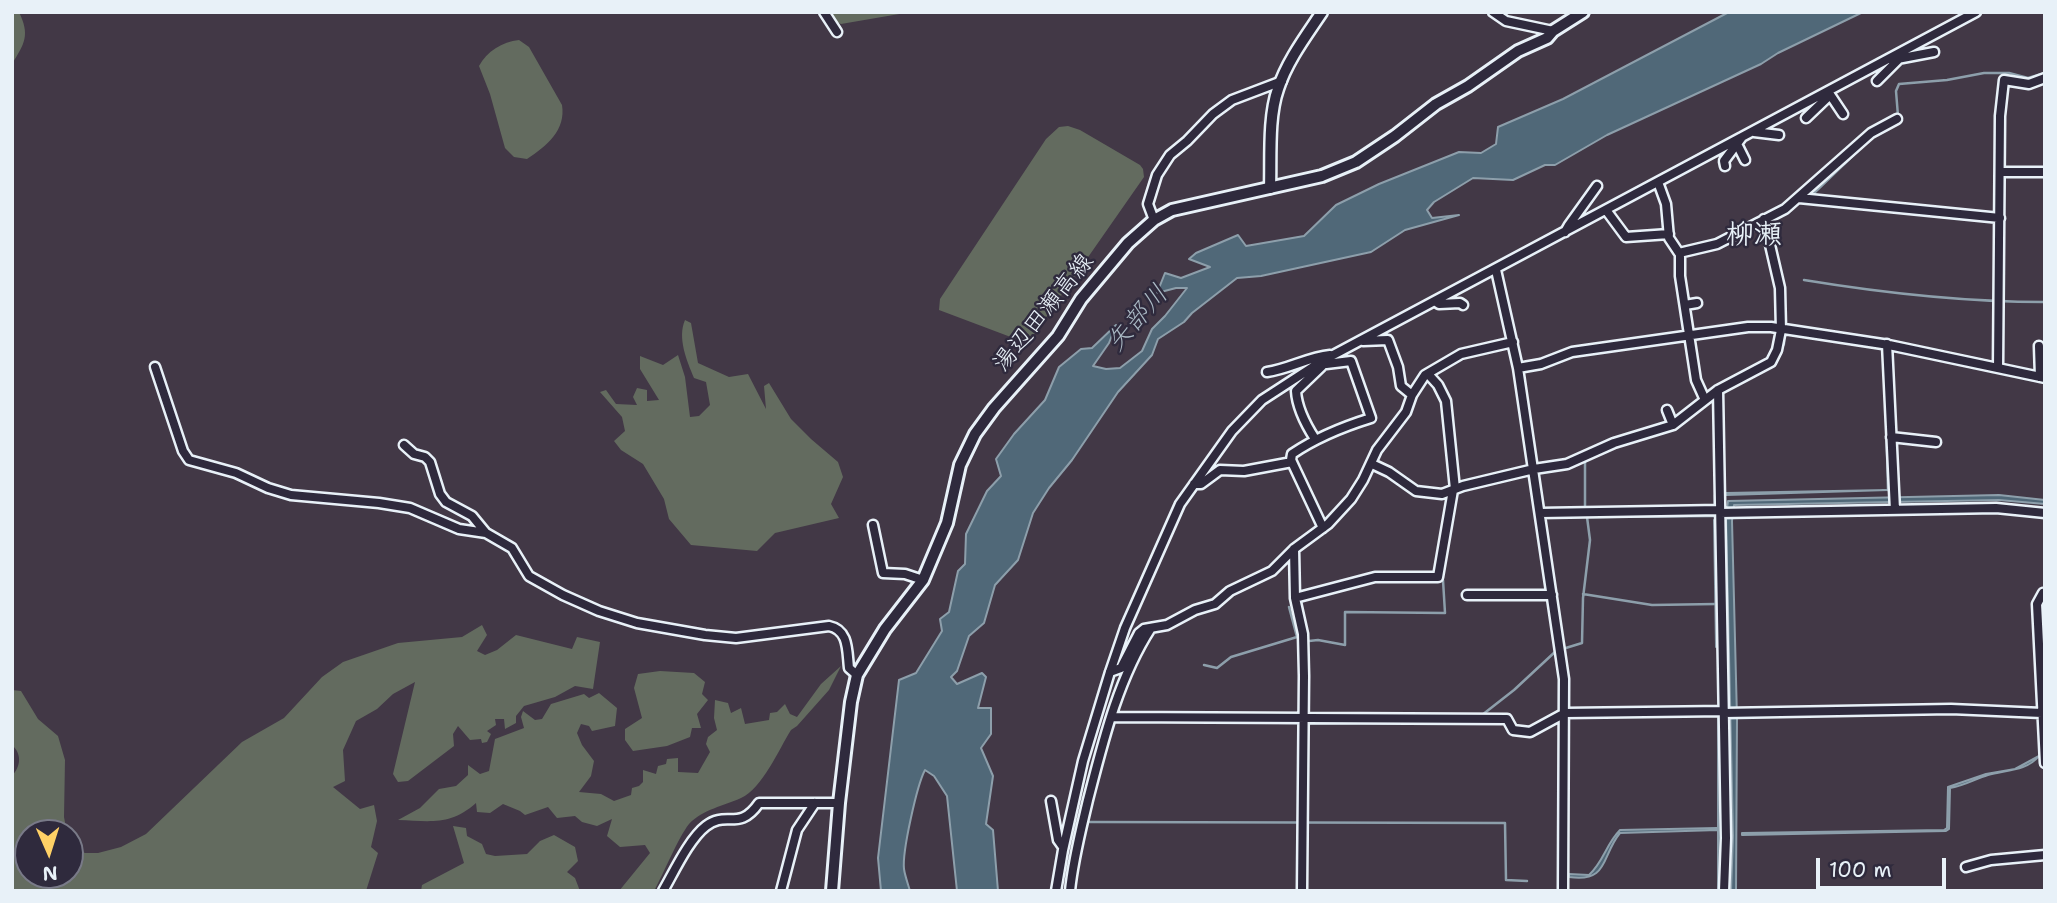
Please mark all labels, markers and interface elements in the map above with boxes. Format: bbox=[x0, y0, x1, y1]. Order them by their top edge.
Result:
district label: 柳瀬 bbox=[1726, 219, 1782, 253]
street label: 湯辺田瀬高線 bbox=[987, 248, 1101, 378]
water label: 矢部川 bbox=[1101, 279, 1175, 359]
north arrow bbox=[14, 819, 84, 889]
scale bar bbox=[1819, 844, 1948, 888]
text: 100 m bbox=[1829, 856, 1892, 884]
text: N bbox=[42, 861, 58, 886]

